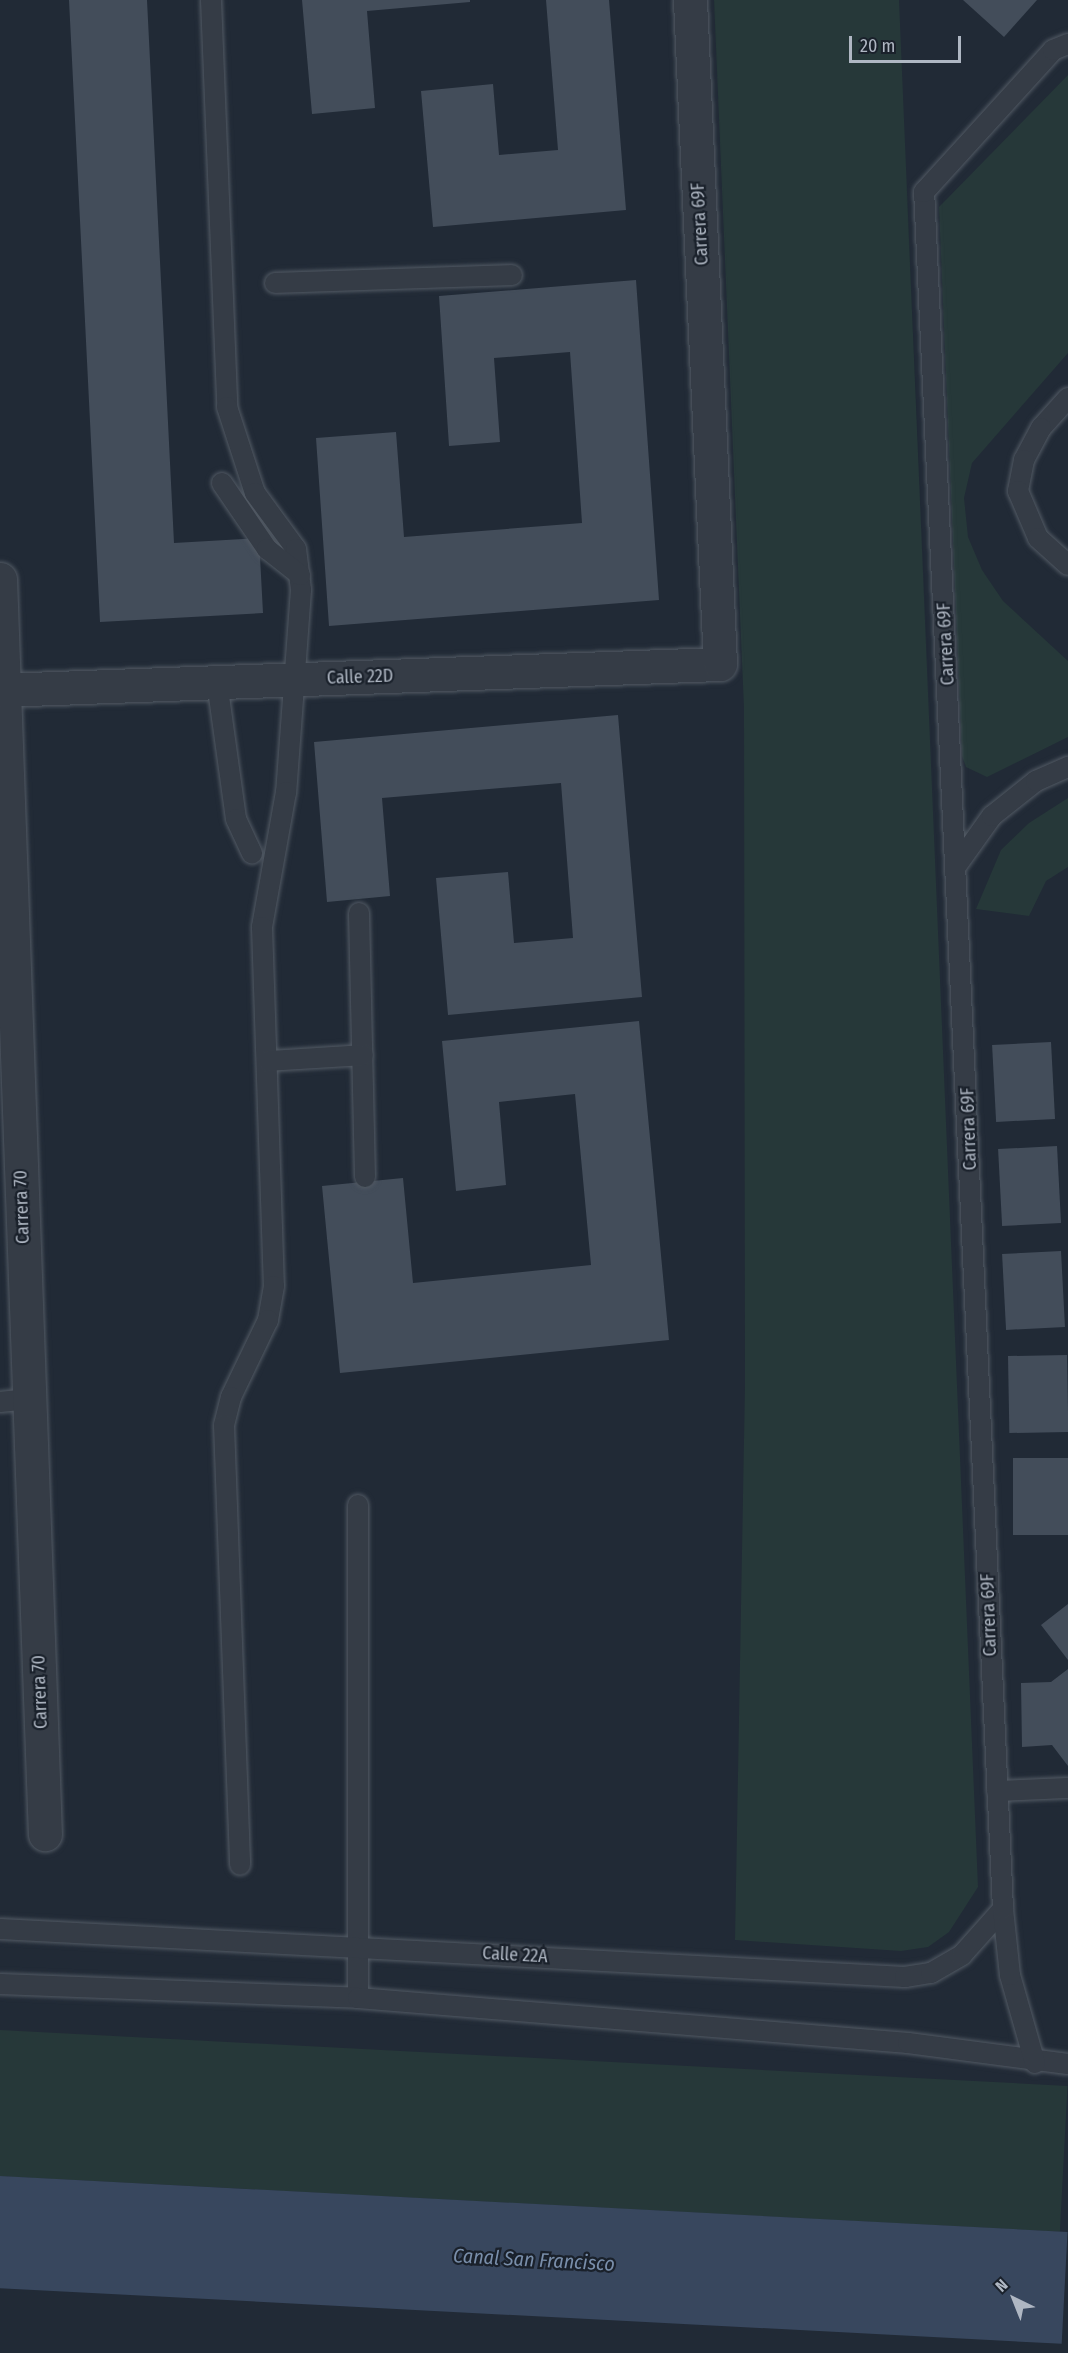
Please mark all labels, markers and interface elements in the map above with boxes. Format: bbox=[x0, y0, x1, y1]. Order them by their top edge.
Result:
scale bar bbox=[852, 24, 964, 62]
text: 20 m bbox=[860, 35, 895, 57]
street label: Carrera 69F bbox=[687, 182, 713, 266]
street label: Carrera 69F bbox=[933, 602, 959, 686]
street label: Calle 22D bbox=[326, 665, 394, 689]
street label: Carrera 69F bbox=[957, 1087, 981, 1171]
street label: Carrera 70 bbox=[10, 1170, 34, 1244]
street label: Carrera 69F bbox=[977, 1573, 1001, 1657]
street label: Carrera 70 bbox=[28, 1655, 52, 1729]
street label: Calle 22A bbox=[482, 1943, 548, 1967]
water label: Canal San Francisco bbox=[453, 2244, 615, 2276]
north arrow bbox=[984, 2269, 1044, 2329]
text: N bbox=[991, 2275, 1011, 2296]

